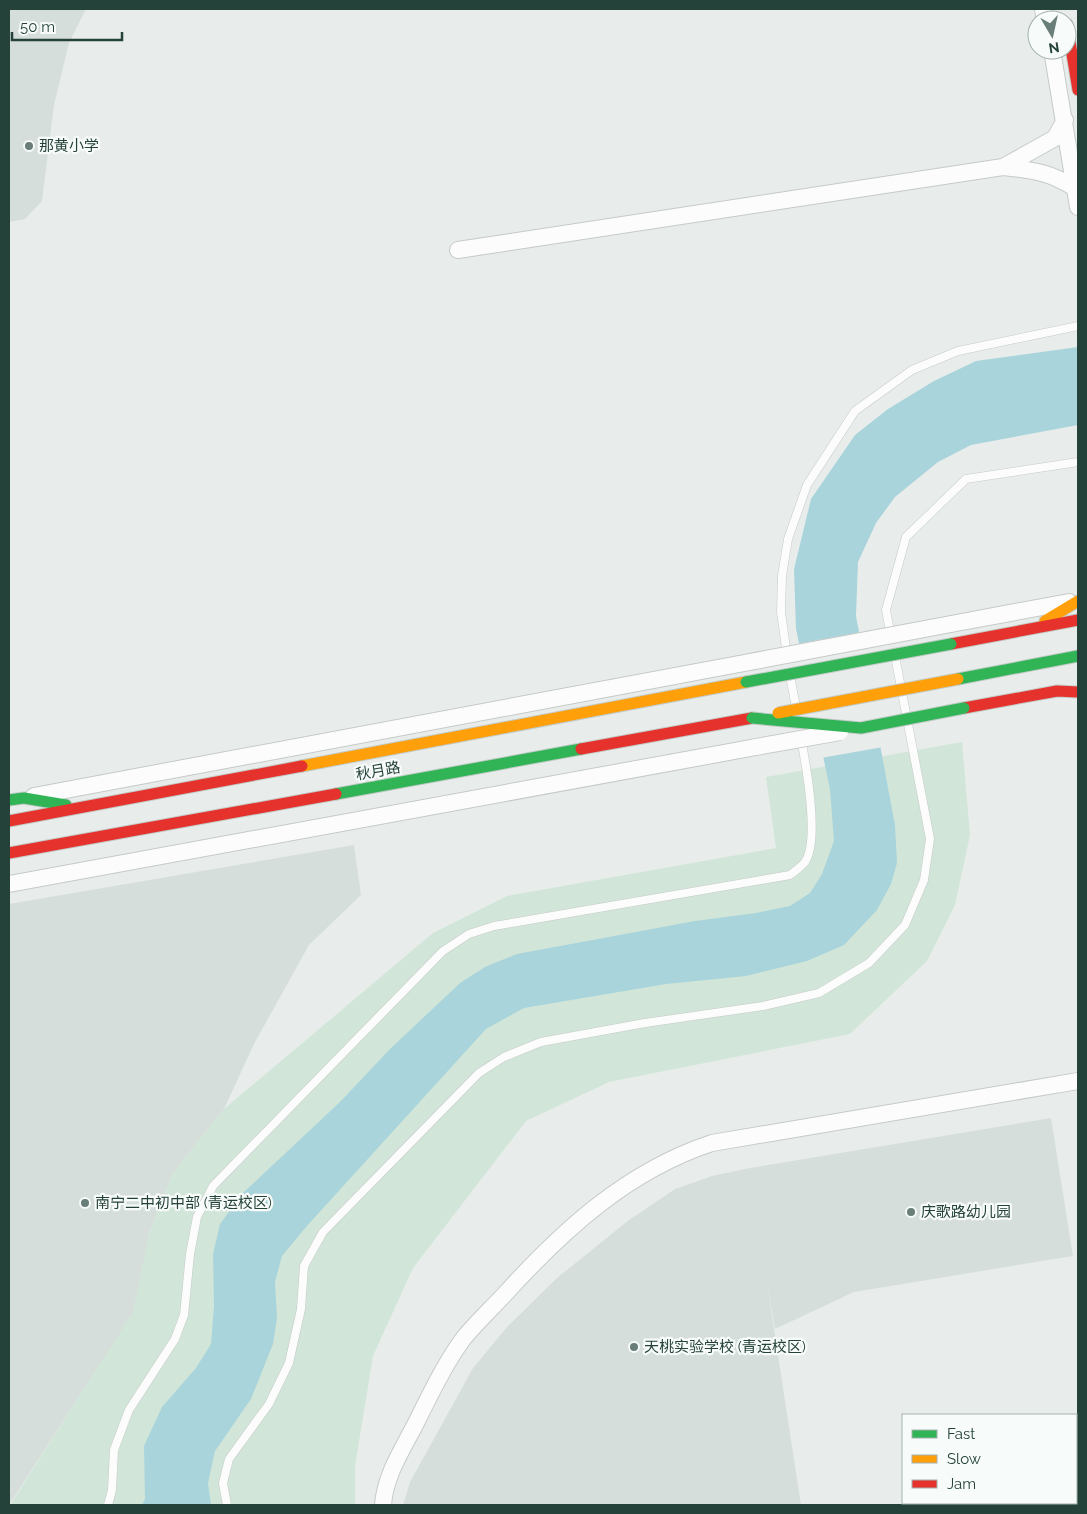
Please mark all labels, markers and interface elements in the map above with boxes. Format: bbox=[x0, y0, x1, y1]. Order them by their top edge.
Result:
scale bar bbox=[12, 10, 122, 42]
north arrow bbox=[1027, 10, 1077, 60]
text: 50 m bbox=[20, 18, 55, 36]
text: N bbox=[1048, 39, 1061, 57]
place label: 那黄小学 bbox=[39, 137, 99, 155]
marker: 那黄小学 bbox=[23, 140, 35, 152]
street label: 秋月路 bbox=[354, 758, 402, 784]
place label: 南宁二中初中部 (青运校区) bbox=[95, 1194, 272, 1212]
marker: 南宁二中初中部 (青运校区) bbox=[79, 1197, 91, 1209]
place label: 庆歌路幼儿园 bbox=[921, 1203, 1011, 1221]
marker: 庆歌路幼儿园 bbox=[905, 1206, 917, 1218]
place label: 天桃实验学校 (青运校区) bbox=[644, 1338, 806, 1356]
marker: 天桃实验学校 (青运校区) bbox=[628, 1341, 640, 1353]
legend bbox=[902, 1414, 1077, 1504]
text: Fast bbox=[947, 1425, 975, 1443]
text: Slow bbox=[947, 1450, 981, 1468]
text: Jam bbox=[947, 1475, 976, 1493]

